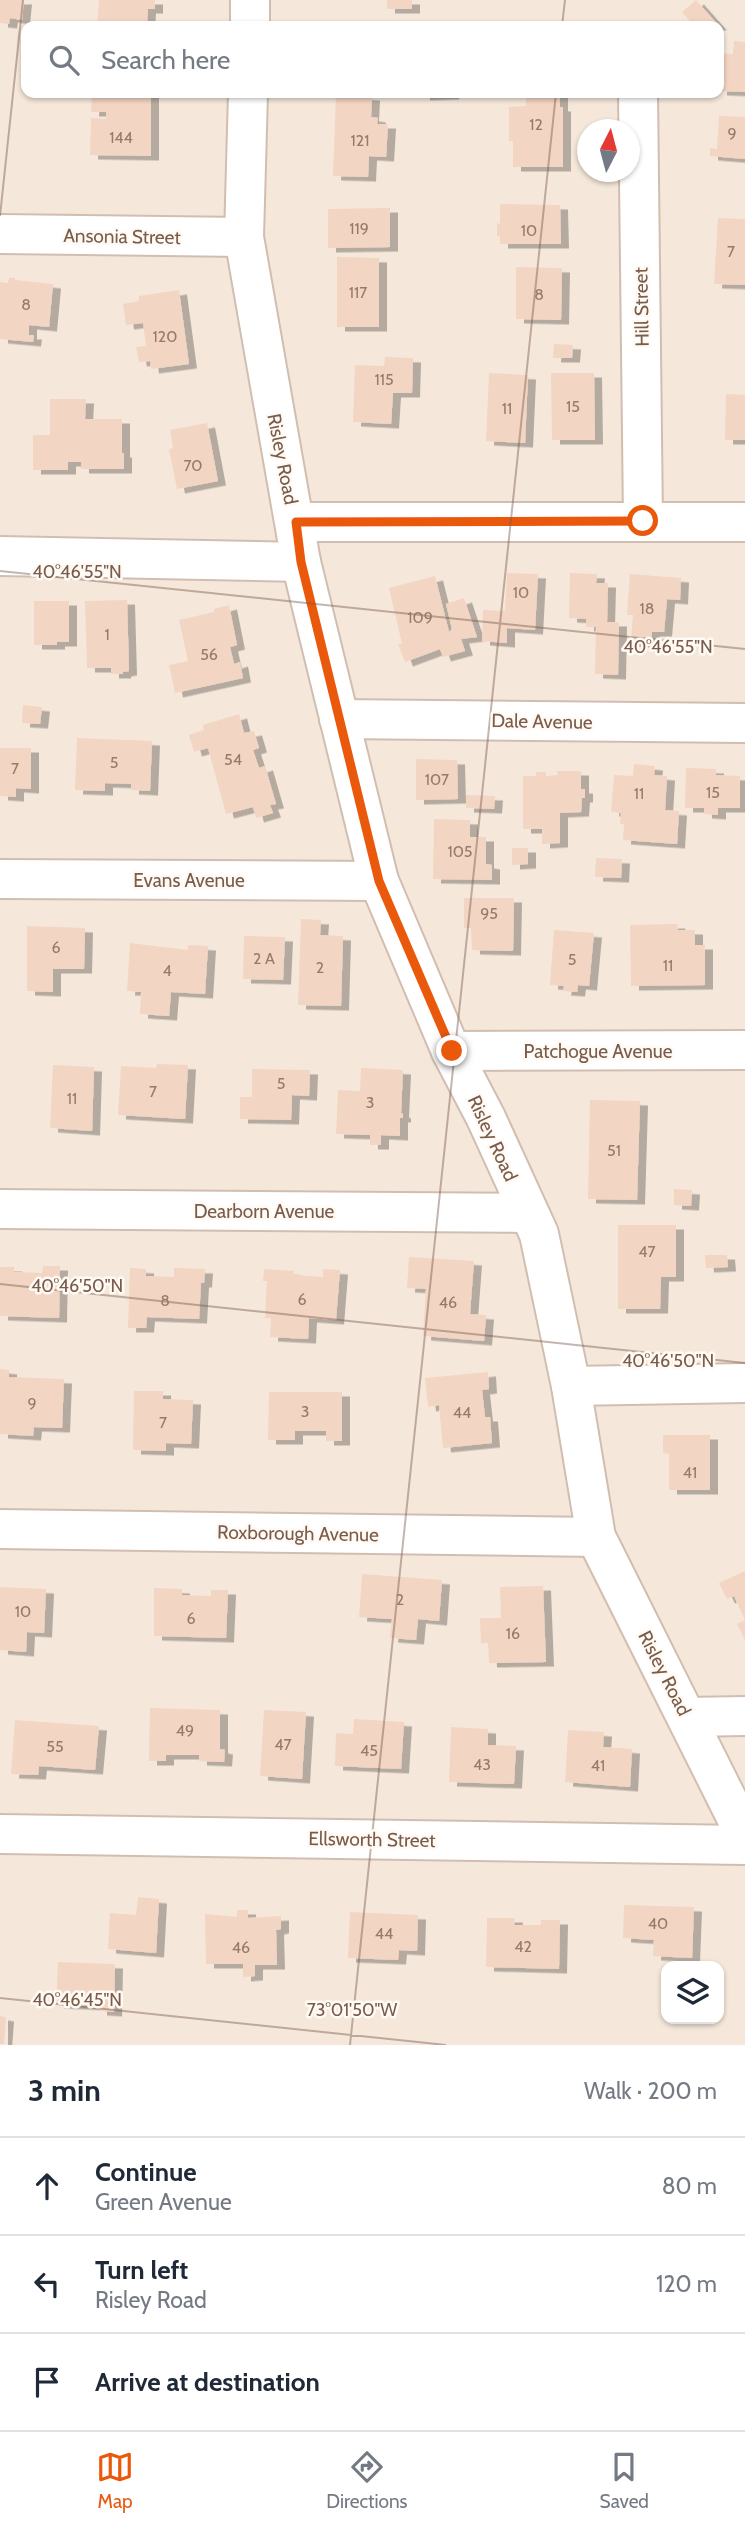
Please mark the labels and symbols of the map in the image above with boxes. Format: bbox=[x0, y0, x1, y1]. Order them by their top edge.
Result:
house number: 12 bbox=[529, 115, 543, 134]
north arrow bbox=[577, 119, 640, 182]
house number: 9 bbox=[727, 124, 737, 143]
house number: 144 bbox=[109, 128, 133, 147]
house number: 121 bbox=[351, 131, 369, 150]
house number: 119 bbox=[349, 219, 369, 238]
house number: 10 bbox=[521, 221, 537, 240]
street label: Ansonia Street bbox=[63, 224, 182, 249]
house number: 7 bbox=[727, 242, 735, 261]
street label: Hill Street bbox=[629, 267, 654, 347]
house number: 117 bbox=[349, 283, 367, 302]
house number: 8 bbox=[534, 285, 544, 304]
house number: 8 bbox=[21, 295, 31, 314]
house number: 120 bbox=[153, 327, 177, 346]
house number: 115 bbox=[374, 370, 394, 389]
house number: 15 bbox=[566, 397, 580, 416]
house number: 11 bbox=[502, 399, 512, 418]
street label: Risley Road bbox=[262, 412, 303, 507]
house number: 70 bbox=[183, 456, 203, 475]
route start bbox=[627, 505, 658, 536]
text: 40°46'55"N bbox=[32, 561, 122, 583]
house number: 10 bbox=[513, 583, 529, 602]
house number: 18 bbox=[640, 599, 654, 618]
house number: 109 bbox=[407, 608, 433, 627]
house number: 1 bbox=[104, 625, 110, 644]
text: 40°46'55"N bbox=[623, 636, 713, 658]
house number: 56 bbox=[200, 645, 218, 664]
street label: Dale Avenue bbox=[491, 709, 593, 734]
house number: 54 bbox=[224, 750, 242, 769]
house number: 5 bbox=[110, 753, 118, 772]
house number: 7 bbox=[11, 759, 19, 778]
house number: 107 bbox=[425, 770, 449, 789]
house number: 15 bbox=[706, 783, 720, 802]
house number: 11 bbox=[634, 784, 644, 803]
house number: 105 bbox=[447, 842, 473, 861]
street label: Evans Avenue bbox=[133, 869, 245, 892]
house number: 95 bbox=[480, 904, 498, 923]
house number: 6 bbox=[51, 938, 61, 957]
house number: 2 A bbox=[253, 949, 275, 968]
house number: 5 bbox=[568, 950, 576, 969]
house number: 11 bbox=[663, 956, 673, 975]
house number: 2 bbox=[316, 958, 324, 977]
house number: 4 bbox=[162, 961, 172, 980]
route end bbox=[436, 1035, 467, 1066]
street label: Patchogue Avenue bbox=[524, 1040, 673, 1063]
house number: 5 bbox=[277, 1074, 285, 1093]
house number: 7 bbox=[149, 1082, 157, 1101]
house number: 11 bbox=[67, 1089, 77, 1108]
street label: Risley Road bbox=[463, 1092, 522, 1185]
house number: 3 bbox=[366, 1093, 374, 1112]
house number: 51 bbox=[607, 1141, 621, 1160]
street label: Dearborn Avenue bbox=[194, 1200, 335, 1223]
house number: 47 bbox=[638, 1242, 656, 1261]
text: 40°46'50"N bbox=[31, 1275, 123, 1297]
house number: 6 bbox=[297, 1290, 307, 1309]
house number: 8 bbox=[160, 1291, 170, 1310]
house number: 46 bbox=[439, 1293, 457, 1312]
text: 40°46'50"N bbox=[622, 1350, 714, 1372]
house number: 9 bbox=[27, 1394, 37, 1413]
house number: 3 bbox=[301, 1402, 309, 1421]
house number: 44 bbox=[453, 1403, 471, 1422]
house number: 7 bbox=[159, 1413, 167, 1432]
house number: 41 bbox=[683, 1463, 697, 1482]
street label: Roxborough Avenue bbox=[217, 1521, 379, 1546]
house number: 2 bbox=[396, 1590, 404, 1609]
house number: 10 bbox=[15, 1602, 31, 1621]
house number: 6 bbox=[186, 1609, 196, 1628]
house number: 16 bbox=[506, 1624, 520, 1643]
street label: Risley Road bbox=[633, 1627, 696, 1720]
house number: 49 bbox=[176, 1721, 194, 1740]
house number: 47 bbox=[274, 1735, 292, 1754]
house number: 55 bbox=[46, 1737, 64, 1756]
house number: 45 bbox=[360, 1741, 378, 1760]
house number: 43 bbox=[473, 1755, 491, 1774]
house number: 41 bbox=[591, 1756, 605, 1775]
street label: Ellsworth Street bbox=[308, 1827, 436, 1852]
house number: 40 bbox=[648, 1914, 668, 1933]
house number: 44 bbox=[375, 1924, 393, 1943]
house number: 42 bbox=[514, 1937, 532, 1956]
house number: 46 bbox=[232, 1938, 250, 1957]
text: 40°46'45"N bbox=[32, 1989, 122, 2011]
text: 73°01'50"W bbox=[307, 1999, 397, 2021]

